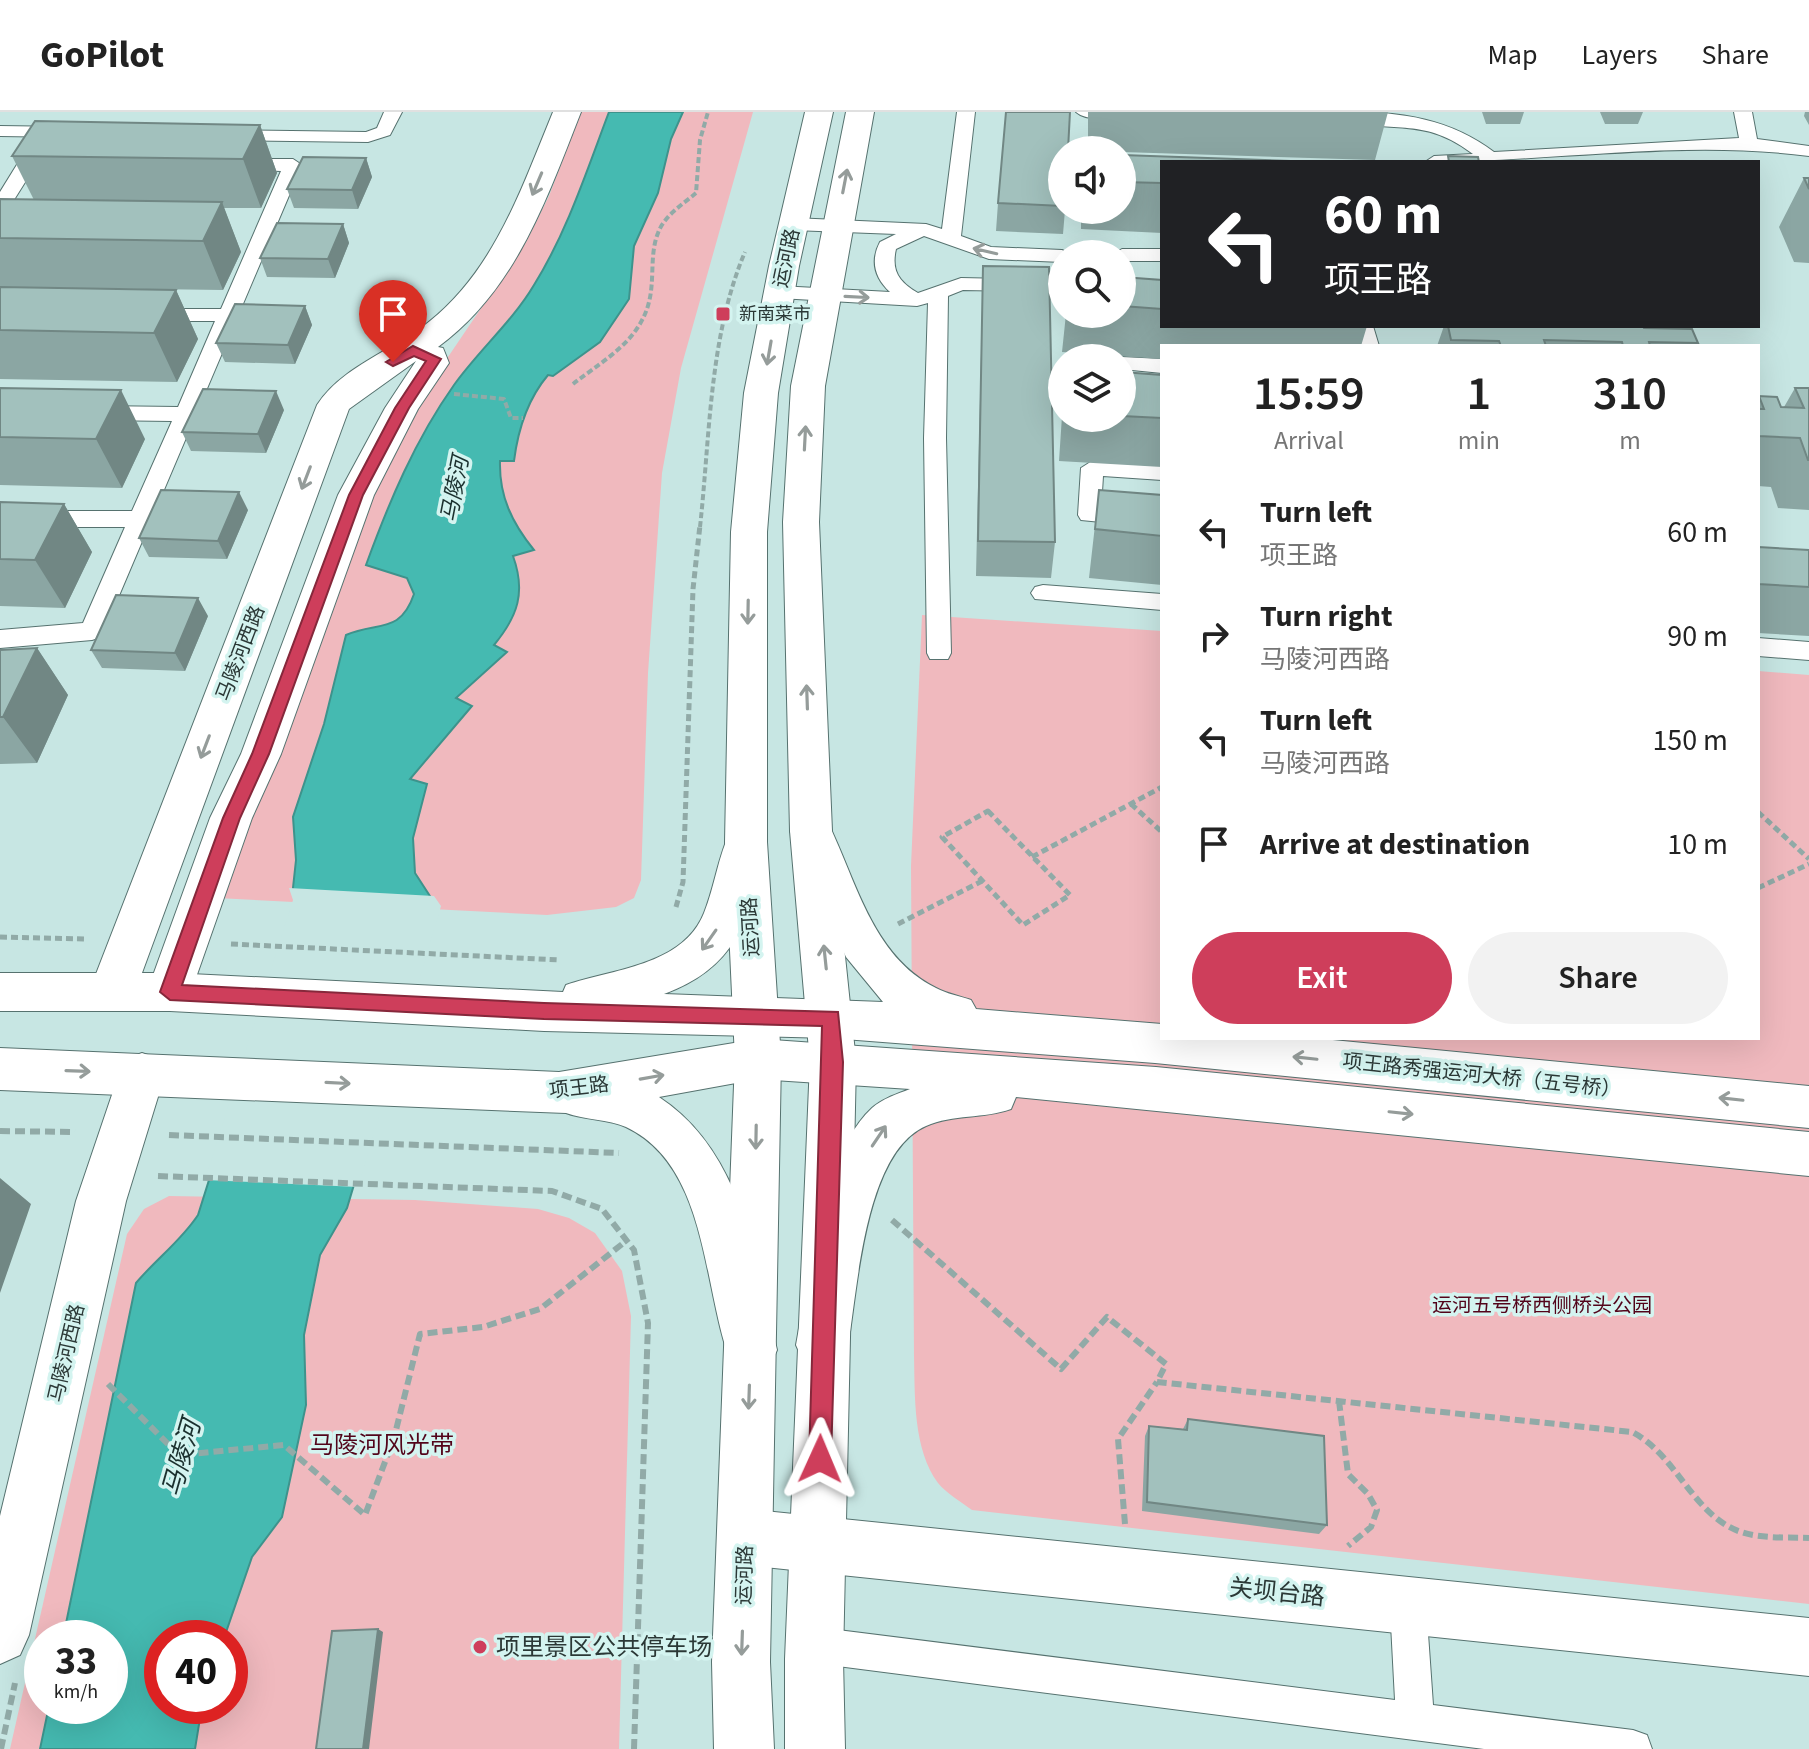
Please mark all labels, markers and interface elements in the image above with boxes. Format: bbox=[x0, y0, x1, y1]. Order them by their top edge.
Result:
text: GoPilot bbox=[40, 28, 164, 82]
text: Map bbox=[1487, 35, 1537, 75]
text: Layers bbox=[1581, 35, 1657, 75]
text: Share bbox=[1701, 35, 1769, 75]
map controls bbox=[1048, 136, 1136, 432]
button: sound bbox=[1048, 136, 1136, 224]
one-way arrow bbox=[839, 169, 854, 194]
one-way arrow bbox=[529, 171, 544, 196]
text: 60 m bbox=[1324, 176, 1442, 255]
icon: left bbox=[1192, 192, 1296, 296]
street label: 运河路 bbox=[767, 226, 807, 290]
button: search bbox=[1048, 240, 1136, 328]
one-way arrow bbox=[972, 243, 998, 258]
text: 项王路 bbox=[1324, 255, 1432, 306]
pin bbox=[359, 280, 427, 362]
one-way arrow bbox=[843, 290, 870, 305]
icon: arrive bbox=[371, 292, 415, 336]
place label: 新南菜市 bbox=[739, 302, 811, 327]
marker: 新南菜市 bbox=[714, 305, 732, 323]
one-way arrow bbox=[760, 340, 775, 365]
button: layers bbox=[1048, 344, 1136, 432]
text: 15:59 bbox=[1253, 360, 1365, 428]
text: 1 bbox=[1467, 360, 1491, 428]
text: 310 bbox=[1593, 360, 1667, 428]
text: Arrival bbox=[1274, 422, 1344, 459]
text: min bbox=[1458, 422, 1500, 459]
text: m bbox=[1619, 422, 1641, 459]
one-way arrow bbox=[798, 425, 813, 452]
water label: 马陵河 bbox=[433, 450, 478, 525]
one-way arrow bbox=[298, 465, 313, 490]
text: Turn left bbox=[1260, 491, 1372, 534]
icon: left bbox=[1192, 510, 1236, 554]
text: 60 m bbox=[1667, 511, 1728, 554]
text: 项王路 bbox=[1260, 537, 1338, 574]
text: Turn right bbox=[1260, 595, 1392, 638]
one-way arrow bbox=[740, 598, 756, 625]
street label: 马陵河西路 bbox=[210, 602, 272, 705]
icon: right bbox=[1192, 614, 1236, 658]
text: 90 m bbox=[1667, 615, 1728, 658]
text: 马陵河西路 bbox=[1260, 641, 1390, 678]
one-way arrow bbox=[799, 684, 815, 711]
text: Turn left bbox=[1260, 699, 1372, 742]
icon: left bbox=[1192, 718, 1236, 762]
text: 150 m bbox=[1652, 719, 1728, 762]
one-way arrow bbox=[197, 734, 211, 759]
text: 马陵河西路 bbox=[1260, 745, 1390, 782]
icon: arrive bbox=[1192, 822, 1236, 866]
text: Arrive at destination bbox=[1260, 823, 1530, 866]
text: 10 m bbox=[1667, 823, 1728, 866]
street label: 运河路 bbox=[735, 896, 767, 958]
one-way arrow bbox=[701, 929, 718, 950]
button: Exit bbox=[1192, 932, 1452, 1024]
button: Share bbox=[1468, 932, 1728, 1024]
one-way arrow bbox=[817, 944, 832, 971]
street label: 项王路秀强运河大桥（五号桥） bbox=[1341, 1047, 1623, 1105]
one-way arrow bbox=[1292, 1050, 1319, 1065]
one-way arrow bbox=[64, 1063, 91, 1078]
one-way arrow bbox=[639, 1068, 664, 1083]
street label: 项王路 bbox=[548, 1070, 611, 1106]
one-way arrow bbox=[324, 1075, 351, 1090]
one-way arrow bbox=[1718, 1092, 1745, 1107]
one-way arrow bbox=[1387, 1105, 1414, 1120]
one-way arrow bbox=[748, 1123, 763, 1150]
one-way arrow bbox=[871, 1126, 887, 1148]
park label: 运河五号桥西侧桥头公园 bbox=[1432, 1292, 1652, 1320]
street label: 马陵河西路 bbox=[42, 1301, 92, 1405]
one-way arrow bbox=[742, 1383, 757, 1410]
water label: 马陵河 bbox=[153, 1411, 211, 1501]
position arrow bbox=[778, 1417, 862, 1501]
park label: 马陵河风光带 bbox=[310, 1428, 454, 1463]
street label: 运河路 bbox=[730, 1545, 760, 1606]
street label: 关坝台路 bbox=[1227, 1570, 1327, 1615]
speed limit sign: 40 bbox=[144, 1620, 248, 1724]
one-way arrow bbox=[734, 1629, 750, 1656]
place label: 项里景区公共停车场 bbox=[496, 1630, 712, 1665]
text: 33 bbox=[55, 1633, 97, 1690]
marker: 项里景区公共停车场 bbox=[471, 1638, 489, 1656]
text: km/h bbox=[54, 1678, 98, 1706]

